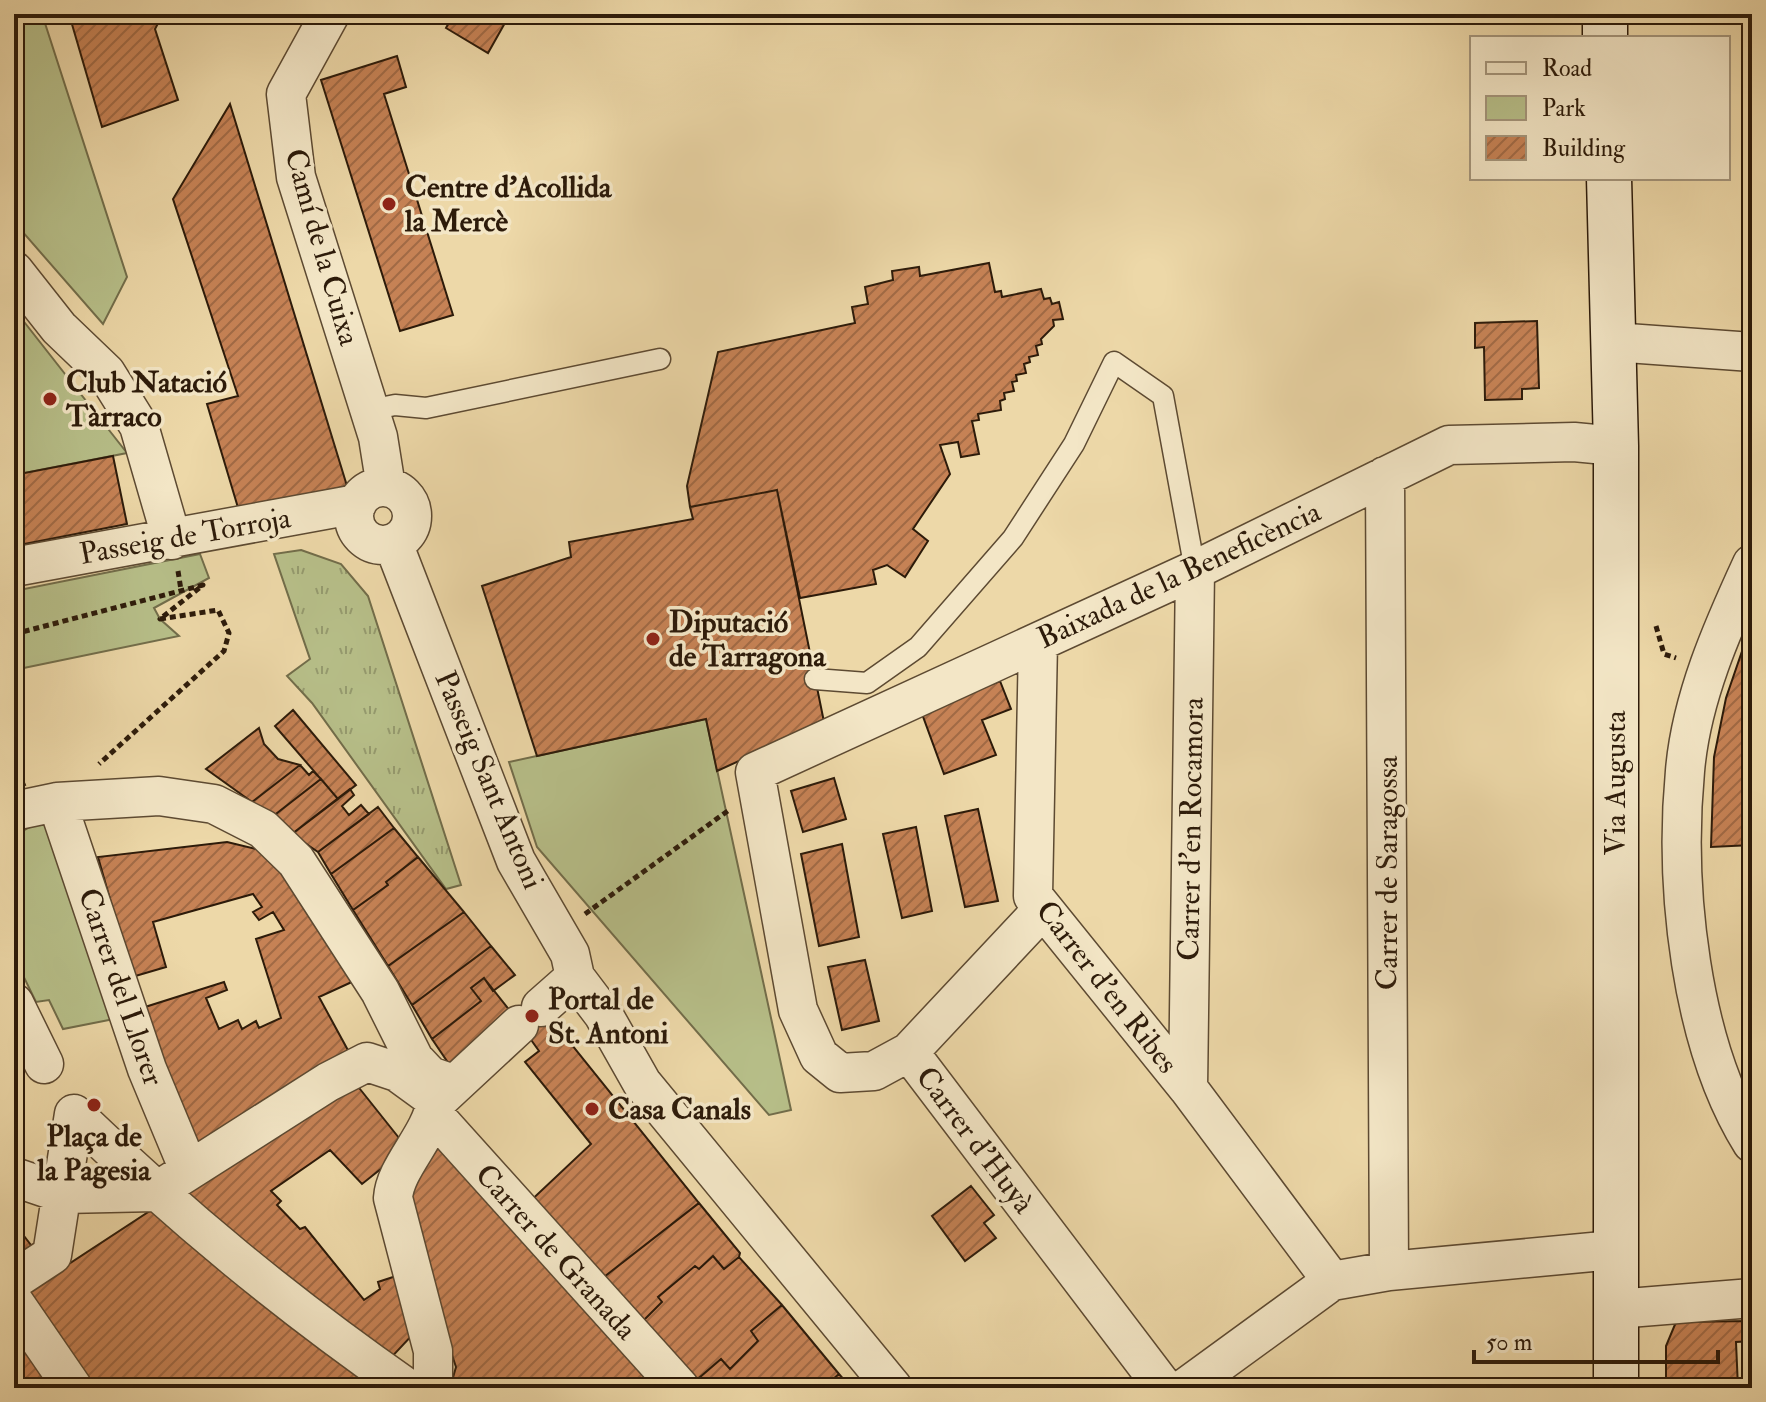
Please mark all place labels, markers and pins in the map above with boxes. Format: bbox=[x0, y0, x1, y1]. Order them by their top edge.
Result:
place label: Centre d'Acollida la Mercè bbox=[404, 169, 613, 240]
marker: Centre d'Acollida la Mercè bbox=[380, 195, 398, 213]
place label: Club Natació Tàrraco bbox=[65, 364, 227, 435]
marker: Club Natació Tàrraco bbox=[41, 390, 59, 408]
place label: Diputació de Tarragona bbox=[669, 604, 827, 675]
marker: Diputació de Tarragona bbox=[644, 630, 662, 648]
place label: Portal de St. Antoni bbox=[548, 981, 668, 1052]
marker: Portal de St. Antoni bbox=[523, 1007, 541, 1025]
place label: Casa Canals bbox=[608, 1091, 751, 1128]
marker: Plaça de la Pagesia bbox=[85, 1096, 103, 1114]
marker: Casa Canals bbox=[583, 1100, 601, 1118]
place label: Plaça de la Pagesia bbox=[36, 1118, 152, 1189]

